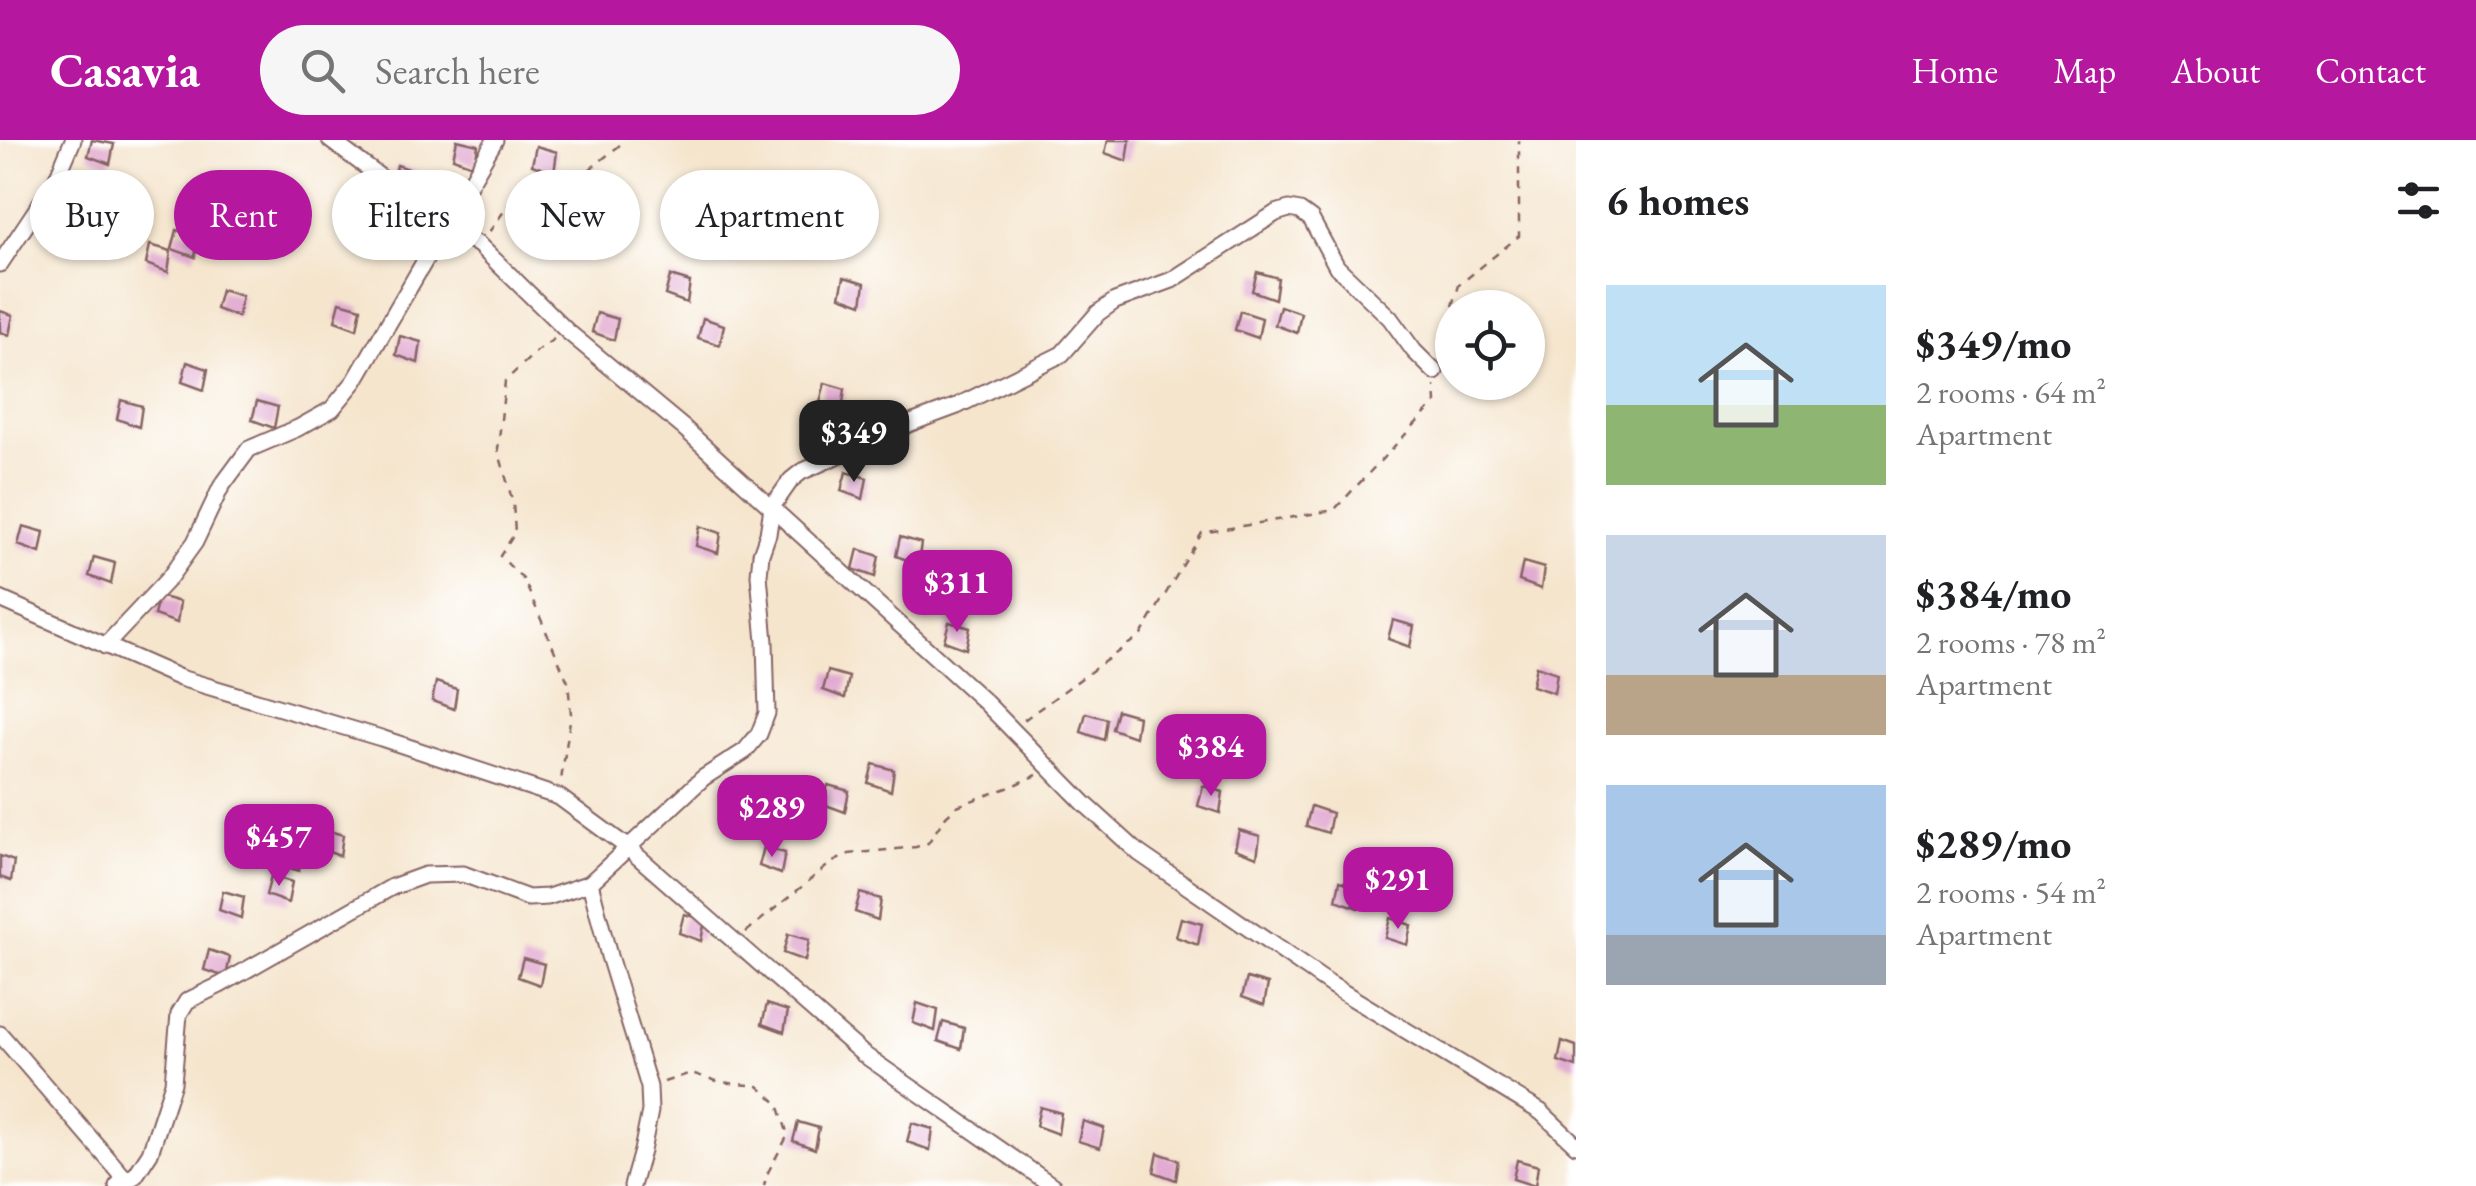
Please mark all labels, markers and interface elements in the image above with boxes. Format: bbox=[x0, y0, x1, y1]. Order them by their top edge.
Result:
search box bbox=[260, 25, 960, 115]
text: Casavia bbox=[50, 39, 200, 101]
icon: search bbox=[295, 43, 350, 98]
text: Search here bbox=[375, 46, 540, 95]
text: Home bbox=[1912, 48, 1998, 93]
text: Map bbox=[2053, 48, 2116, 93]
text: About bbox=[2171, 48, 2260, 93]
text: Contact bbox=[2315, 48, 2426, 93]
chip: Buy bbox=[30, 170, 154, 260]
chip: Rent bbox=[174, 170, 312, 260]
chip: Filters bbox=[332, 170, 485, 260]
chip: New bbox=[505, 170, 640, 260]
chip: Apartment bbox=[660, 170, 879, 260]
text: 6 homes bbox=[1606, 173, 1749, 228]
icon: filters bbox=[2391, 173, 2446, 228]
map controls bbox=[1435, 290, 1545, 400]
button: locate bbox=[1435, 290, 1545, 400]
text: $349/mo bbox=[1916, 316, 2072, 371]
icon: home bbox=[1686, 325, 1806, 445]
text: 2 rooms · 64 m² bbox=[1916, 371, 2106, 413]
pin: $349 bbox=[795, 400, 913, 485]
text: $349 bbox=[821, 411, 887, 453]
text: Apartment bbox=[1916, 413, 2052, 455]
pin: $311 bbox=[898, 550, 1016, 635]
text: $311 bbox=[924, 561, 990, 603]
text: $384/mo bbox=[1916, 566, 2072, 621]
icon: home bbox=[1686, 575, 1806, 695]
text: 2 rooms · 78 m² bbox=[1916, 621, 2106, 663]
text: Apartment bbox=[1916, 663, 2052, 705]
pin: $384 bbox=[1152, 714, 1270, 799]
text: $384 bbox=[1178, 725, 1244, 767]
pin: $289 bbox=[713, 775, 831, 860]
text: $289 bbox=[739, 786, 805, 828]
pin: $457 bbox=[220, 804, 338, 889]
text: $457 bbox=[246, 815, 312, 857]
text: $289/mo bbox=[1916, 816, 2072, 871]
icon: home bbox=[1686, 825, 1806, 945]
pin: $291 bbox=[1339, 847, 1457, 932]
text: $291 bbox=[1365, 858, 1431, 900]
text: 2 rooms · 54 m² bbox=[1916, 871, 2106, 913]
text: Apartment bbox=[1916, 913, 2052, 955]

